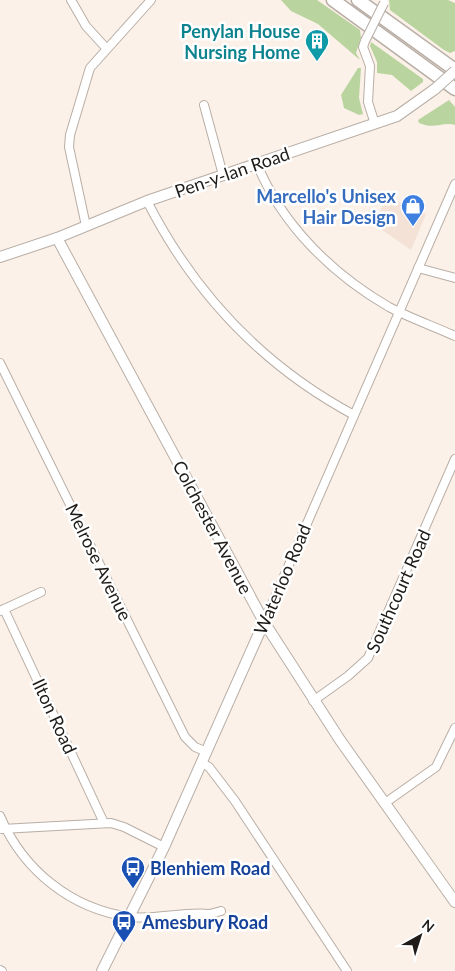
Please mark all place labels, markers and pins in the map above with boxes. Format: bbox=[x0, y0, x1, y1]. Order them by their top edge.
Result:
place label: Penylan House Nursing Home bbox=[181, 20, 300, 63]
building icon: Penylan House Nursing Home bbox=[304, 28, 330, 62]
place label: Marcello's Unisex Hair Design bbox=[256, 185, 397, 228]
shop icon: Marcello's Unisex Hair Design bbox=[400, 193, 426, 227]
bus stop icon: Blenhiem Road bbox=[120, 855, 146, 889]
place label: Blenhiem Road bbox=[150, 857, 270, 879]
bus stop icon: Amesbury Road bbox=[111, 909, 137, 943]
place label: Amesbury Road bbox=[141, 911, 268, 933]

